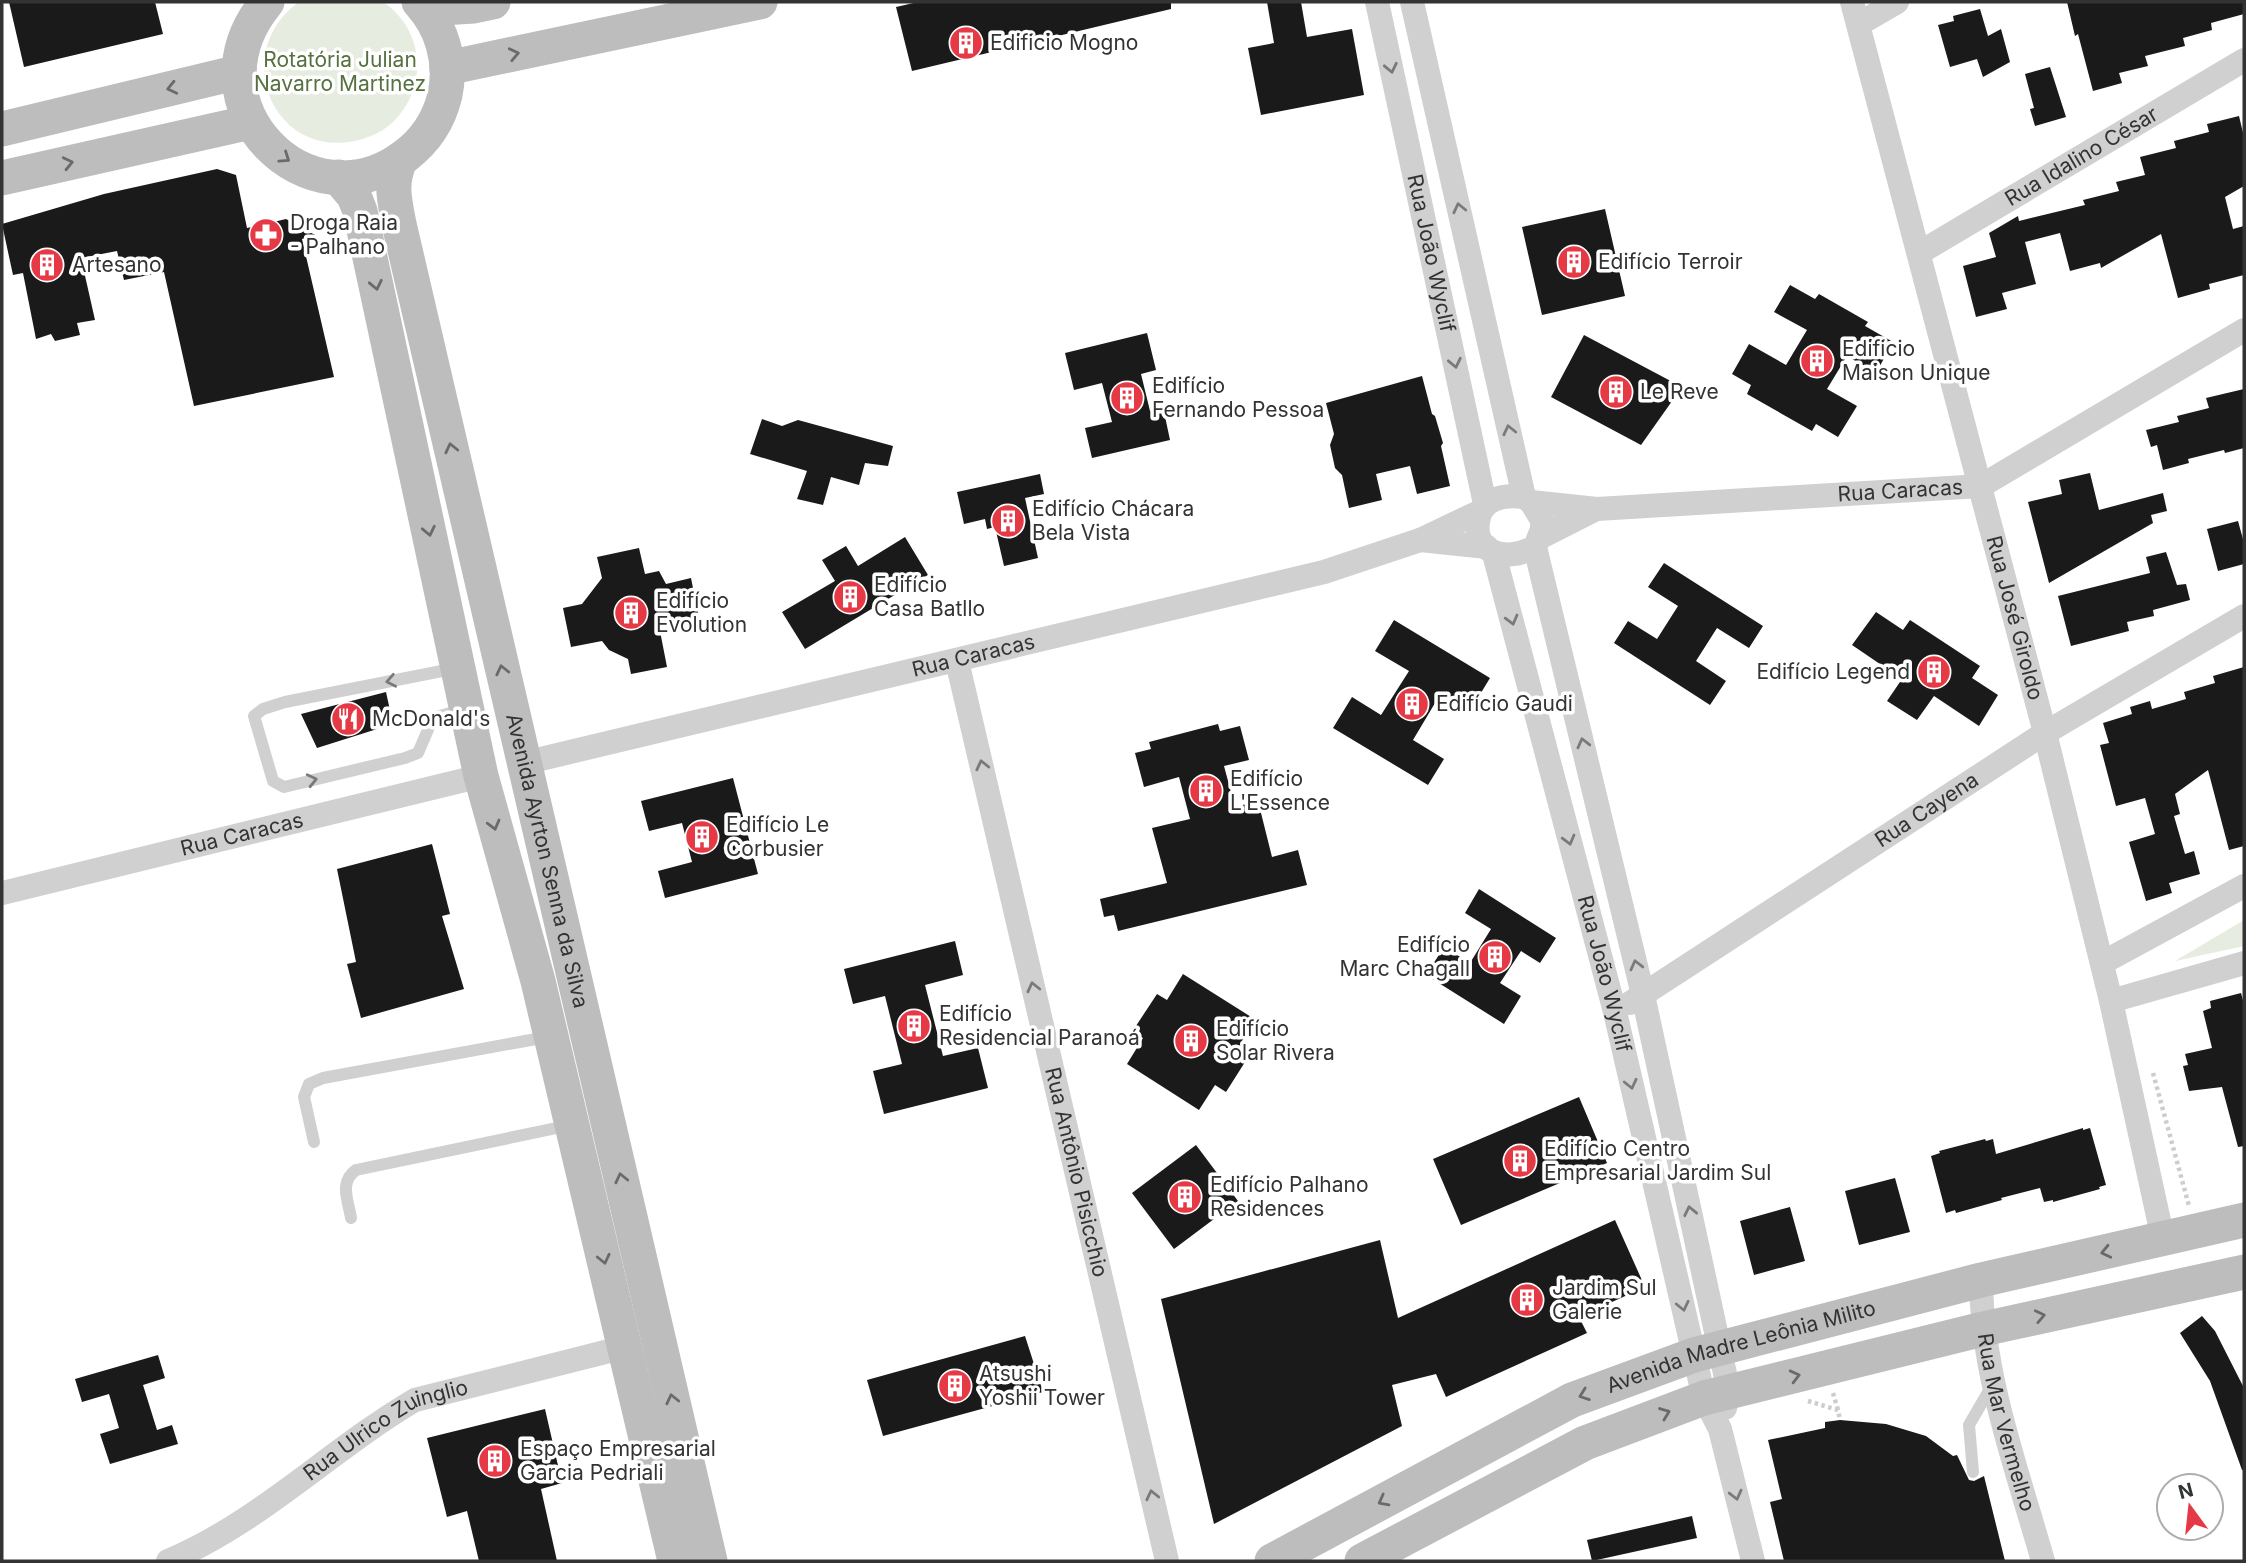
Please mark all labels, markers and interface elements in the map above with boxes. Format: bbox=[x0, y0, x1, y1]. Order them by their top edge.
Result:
building icon: Edificio Mogno bbox=[947, 24, 985, 62]
place label: Edificio Mogno bbox=[990, 30, 1138, 55]
park label: Rotatória Julian Navarro Martinez bbox=[254, 47, 426, 96]
one-way arrow bbox=[508, 48, 520, 63]
one-way arrow bbox=[1383, 62, 1398, 74]
one-way arrow bbox=[166, 80, 178, 94]
street label: Rua Idalino César bbox=[2000, 101, 2162, 211]
one-way arrow bbox=[277, 150, 290, 162]
one-way arrow bbox=[62, 157, 74, 171]
street label: Rua João Wyclif bbox=[1402, 172, 1461, 335]
one-way arrow bbox=[1453, 202, 1467, 214]
place label: Droga Raia - Palhano bbox=[290, 210, 398, 259]
pharmacy icon: Droga Raia - Palhano bbox=[247, 216, 285, 254]
building icon: Edifício Terroir bbox=[1555, 243, 1593, 281]
building icon: Artesano bbox=[28, 246, 66, 284]
place label: Edifício Terroir bbox=[1598, 249, 1743, 274]
place label: Artesano bbox=[72, 252, 162, 277]
one-way arrow bbox=[368, 279, 382, 291]
place label: Edificio Maison Unique bbox=[1842, 336, 1990, 385]
building icon: Edificio Maison Unique bbox=[1798, 342, 1836, 380]
one-way arrow bbox=[1446, 357, 1461, 369]
place label: Edifício Fernando Pessoa bbox=[1152, 373, 1324, 422]
building icon: Le Reve bbox=[1597, 373, 1635, 411]
building icon: Edifício Fernando Pessoa bbox=[1108, 379, 1146, 417]
place label: Le Reve bbox=[1640, 379, 1719, 404]
one-way arrow bbox=[1503, 424, 1518, 436]
one-way arrow bbox=[445, 442, 459, 454]
street label: Rua Caracas bbox=[1837, 474, 1964, 507]
place label: Edifício Chácara Bela Vista bbox=[1032, 496, 1194, 545]
building icon: Edifício Chácara Bela Vista bbox=[989, 502, 1027, 540]
one-way arrow bbox=[420, 525, 435, 537]
street label: Rua José Giroldo bbox=[1981, 533, 2049, 703]
place label: Edifício Casa Batllo bbox=[874, 572, 985, 621]
building icon: Edifício Casa Batllo bbox=[831, 578, 869, 616]
place label: Edifício Evolution bbox=[656, 588, 747, 637]
building icon: Edifício Evolution bbox=[612, 594, 650, 632]
one-way arrow bbox=[1504, 614, 1518, 626]
street label: Rua Caracas bbox=[909, 628, 1037, 682]
building icon: Edifício Legend bbox=[1915, 653, 1953, 691]
place label: Edifício Legend bbox=[1756, 659, 1910, 684]
one-way arrow bbox=[496, 664, 511, 676]
one-way arrow bbox=[385, 673, 397, 688]
building icon: Edifício Gaudi bbox=[1393, 685, 1431, 723]
place label: Edifício Gaudi bbox=[1436, 691, 1573, 716]
restaurant icon: McDonald's bbox=[329, 700, 367, 738]
place label: McDonald's bbox=[372, 706, 490, 731]
street label: Avenida Ayrton Senna da Silva bbox=[501, 711, 594, 1010]
one-way arrow bbox=[1577, 738, 1591, 750]
one-way arrow bbox=[976, 759, 990, 771]
place label: Edifício L'Essence bbox=[1230, 766, 1330, 815]
street label: Rua Cayena bbox=[1870, 767, 1983, 852]
building icon: Edifício L'Essence bbox=[1187, 772, 1225, 810]
one-way arrow bbox=[306, 774, 318, 788]
street label: Rua Caracas bbox=[178, 807, 306, 861]
place label: Edifício Le Corbusier bbox=[726, 812, 829, 861]
building icon: Edifício Le Corbusier bbox=[683, 818, 721, 856]
one-way arrow bbox=[486, 819, 501, 831]
one-way arrow bbox=[1561, 834, 1576, 846]
street label: Rua João Wyclif bbox=[1573, 893, 1637, 1055]
place label: Edifício Marc Chagall bbox=[1339, 932, 1470, 981]
building icon: Edifício Marc Chagall bbox=[1476, 938, 1514, 976]
one-way arrow bbox=[1630, 959, 1644, 971]
one-way arrow bbox=[1027, 981, 1042, 993]
place label: Edifício Residencial Paranoá bbox=[939, 1001, 1140, 1050]
building icon: Edifício Residencial Paranoá bbox=[895, 1007, 933, 1045]
place label: Edifício Solar Rivera bbox=[1216, 1016, 1335, 1065]
building icon: Edifício Solar Rivera bbox=[1172, 1022, 1210, 1060]
street label: Rua Antônio Pisicchio bbox=[1040, 1065, 1113, 1280]
one-way arrow bbox=[1623, 1078, 1638, 1090]
place label: Edifício Centro Empresarial Jardim Sul bbox=[1544, 1136, 1771, 1185]
building icon: Edifício Centro Empresarial Jardim Sul bbox=[1501, 1142, 1539, 1180]
one-way arrow bbox=[614, 1172, 629, 1184]
place label: Edifício Palhano Residences bbox=[1210, 1172, 1369, 1221]
building icon: Edifício Palhano Residences bbox=[1166, 1178, 1204, 1216]
one-way arrow bbox=[1684, 1205, 1698, 1217]
one-way arrow bbox=[2100, 1243, 2112, 1258]
one-way arrow bbox=[596, 1253, 611, 1265]
place label: Jardim Sul Galerie bbox=[1552, 1275, 1657, 1324]
building icon: Jardim Sul Galerie bbox=[1508, 1281, 1546, 1319]
street label: Avenida Madre Leônia Milito bbox=[1603, 1295, 1878, 1398]
one-way arrow bbox=[1675, 1300, 1689, 1312]
one-way arrow bbox=[2034, 1310, 2046, 1325]
street label: Rua Mar Vermelho bbox=[1973, 1332, 2041, 1514]
place label: Atsushi Yoshii Tower bbox=[979, 1361, 1105, 1410]
building icon: Atsushi Yoshii Tower bbox=[936, 1367, 974, 1405]
one-way arrow bbox=[1789, 1370, 1801, 1384]
street label: Rua Ulrico Zuinglio bbox=[298, 1374, 470, 1486]
one-way arrow bbox=[1579, 1387, 1591, 1401]
one-way arrow bbox=[666, 1393, 681, 1405]
one-way arrow bbox=[1658, 1407, 1670, 1421]
place label: Espaço Empresarial Garcia Pedriali bbox=[520, 1436, 716, 1485]
building icon: Espaço Empresarial Garcia Pedriali bbox=[476, 1442, 514, 1480]
north arrow bbox=[2155, 1472, 2225, 1542]
text: N bbox=[2176, 1478, 2196, 1504]
one-way arrow bbox=[1146, 1489, 1160, 1501]
one-way arrow bbox=[1728, 1489, 1742, 1501]
one-way arrow bbox=[1378, 1493, 1390, 1507]

